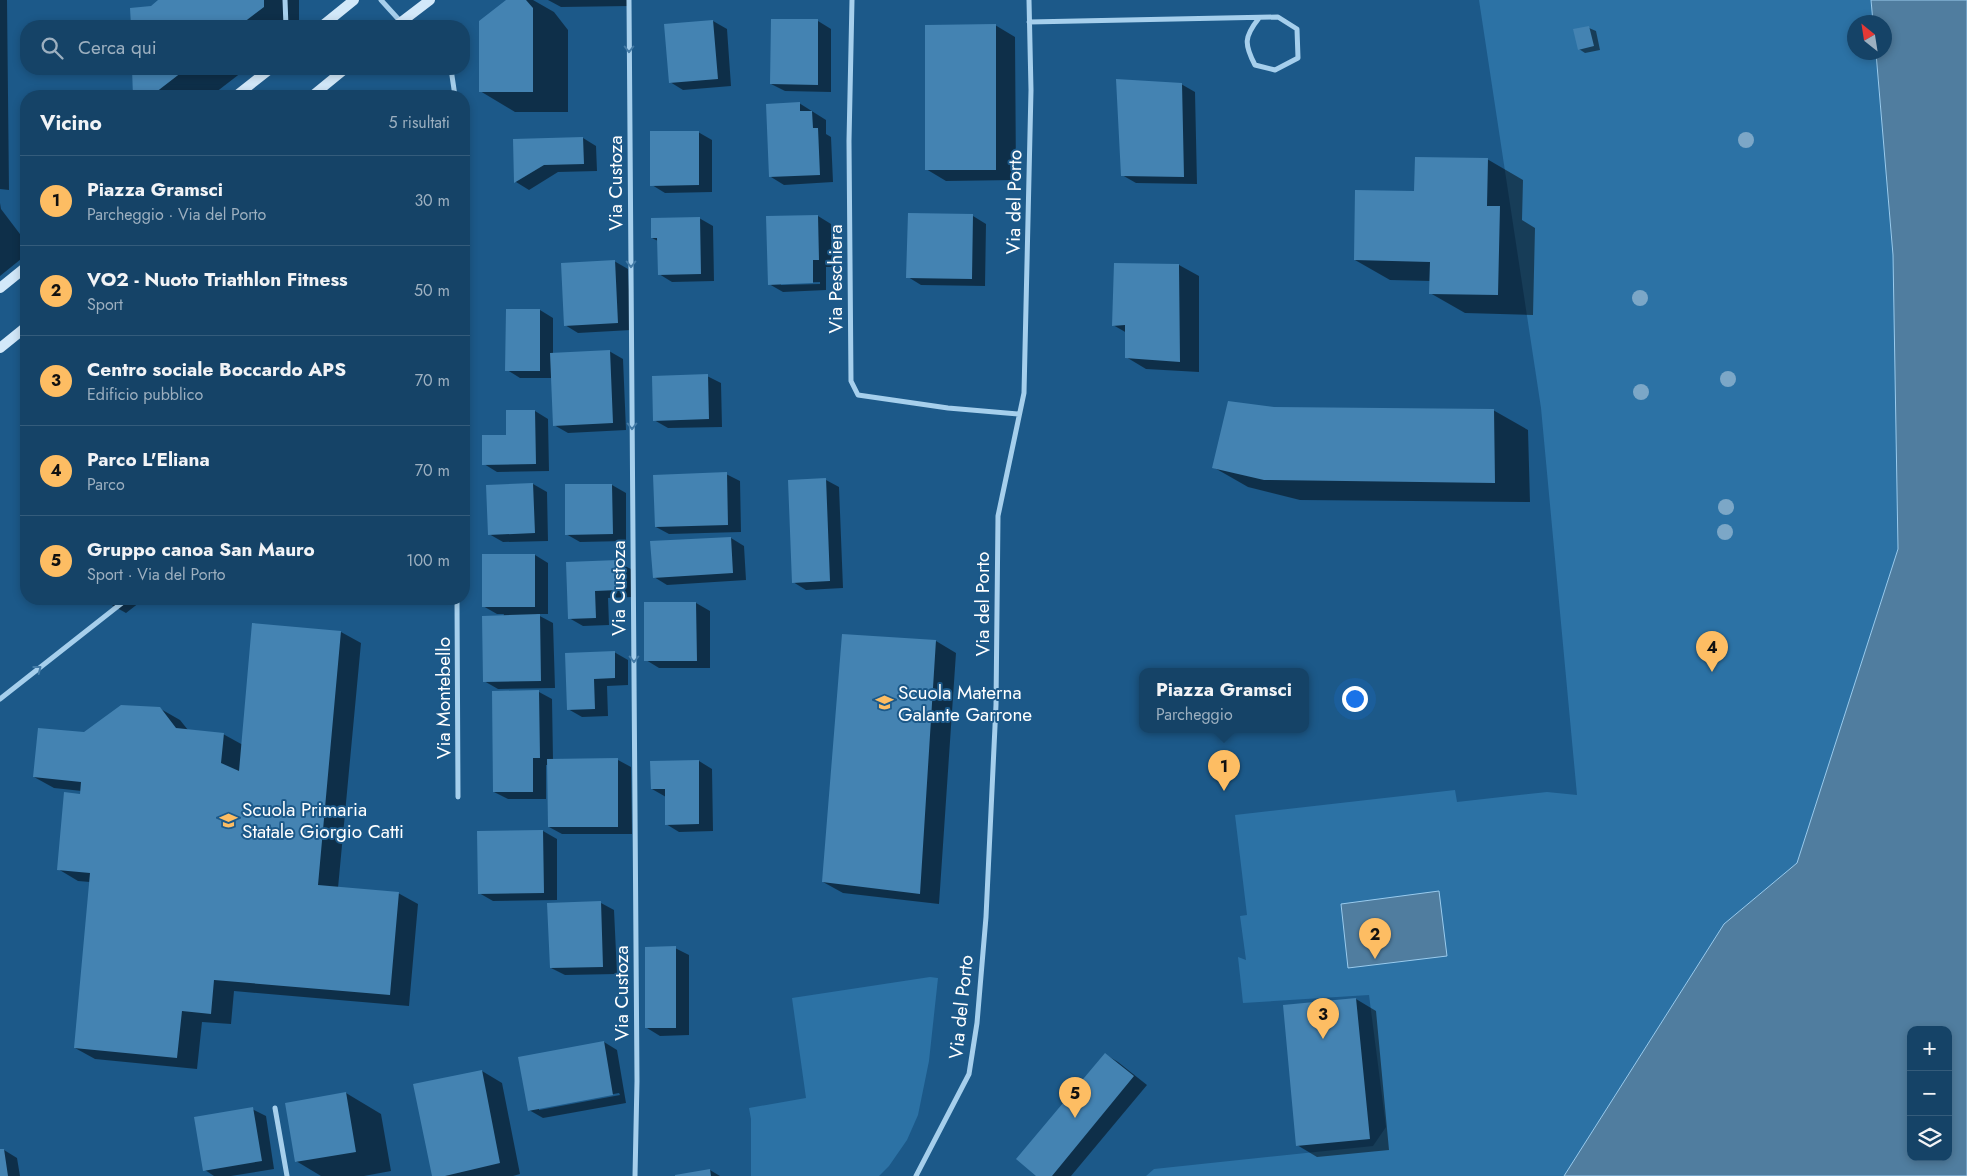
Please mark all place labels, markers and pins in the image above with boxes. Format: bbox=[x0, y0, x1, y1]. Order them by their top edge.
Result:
pin: 4 bbox=[1696, 631, 1728, 672]
place label: Scuola Materna Galante Garrone bbox=[898, 679, 1032, 728]
school or university icon: Scuola Materna Galante Garrone bbox=[874, 693, 894, 713]
pin: 1 bbox=[1208, 750, 1240, 791]
place label: Scuola Primaria Statale Giorgio Catti bbox=[242, 796, 404, 845]
school or university icon: Scuola Primaria Statale Giorgio Catti bbox=[218, 810, 238, 830]
pin: 2 bbox=[1359, 918, 1391, 959]
pin: 3 bbox=[1307, 998, 1339, 1039]
pin: 5 bbox=[1059, 1077, 1091, 1118]

